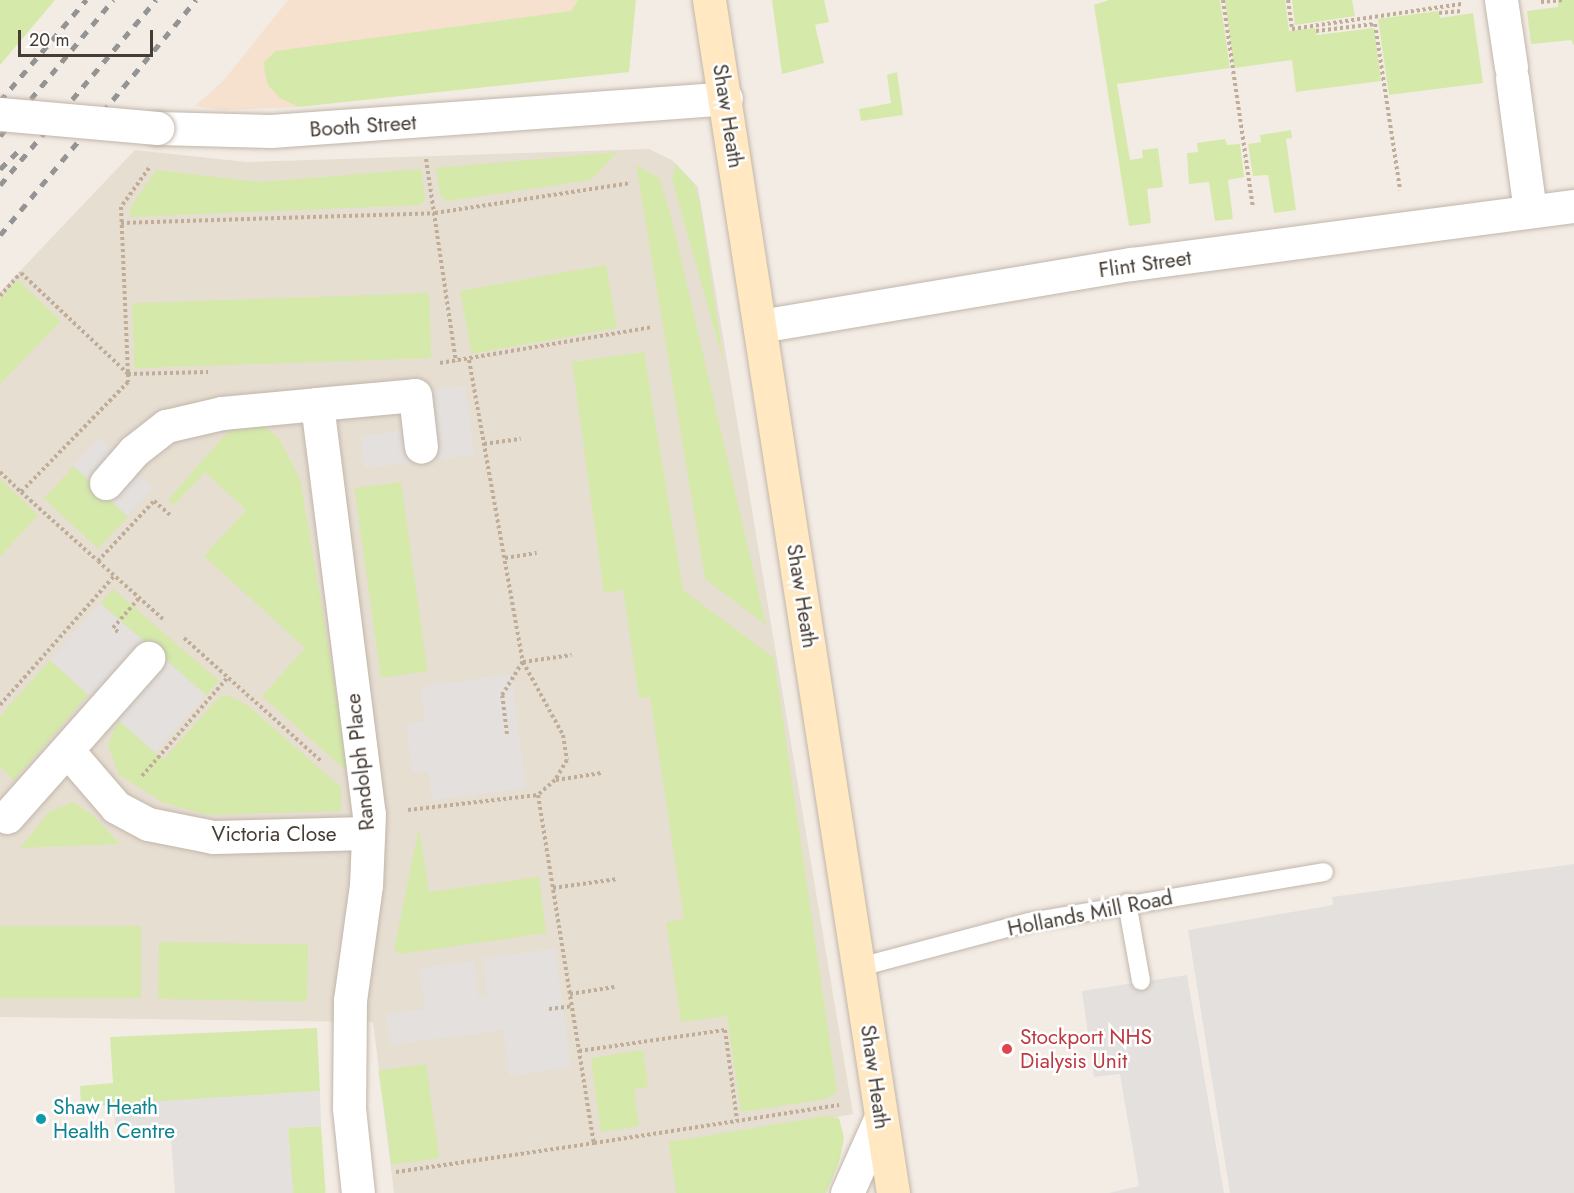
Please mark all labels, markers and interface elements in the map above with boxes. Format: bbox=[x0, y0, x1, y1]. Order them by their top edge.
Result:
scale bar bbox=[21, 18, 156, 56]
text: 20 m bbox=[29, 27, 69, 53]
street label: Shaw Heath bbox=[707, 62, 749, 170]
street label: Booth Street bbox=[309, 110, 417, 142]
street label: Flint Street bbox=[1097, 245, 1193, 283]
street label: Shaw Heath bbox=[781, 542, 823, 650]
street label: Randolph Place bbox=[340, 692, 380, 832]
street label: Victoria Close bbox=[212, 821, 336, 847]
street label: Hollands Mill Road bbox=[1005, 885, 1175, 941]
street label: Shaw Heath bbox=[855, 1023, 895, 1131]
place label: Stockport NHS Dialysis Unit bbox=[1020, 1024, 1152, 1074]
marker: Stockport NHS Dialysis Unit bbox=[998, 1040, 1016, 1058]
place label: Shaw Heath Health Centre bbox=[53, 1094, 175, 1144]
marker: Shaw Heath Health Centre bbox=[34, 1112, 48, 1126]

